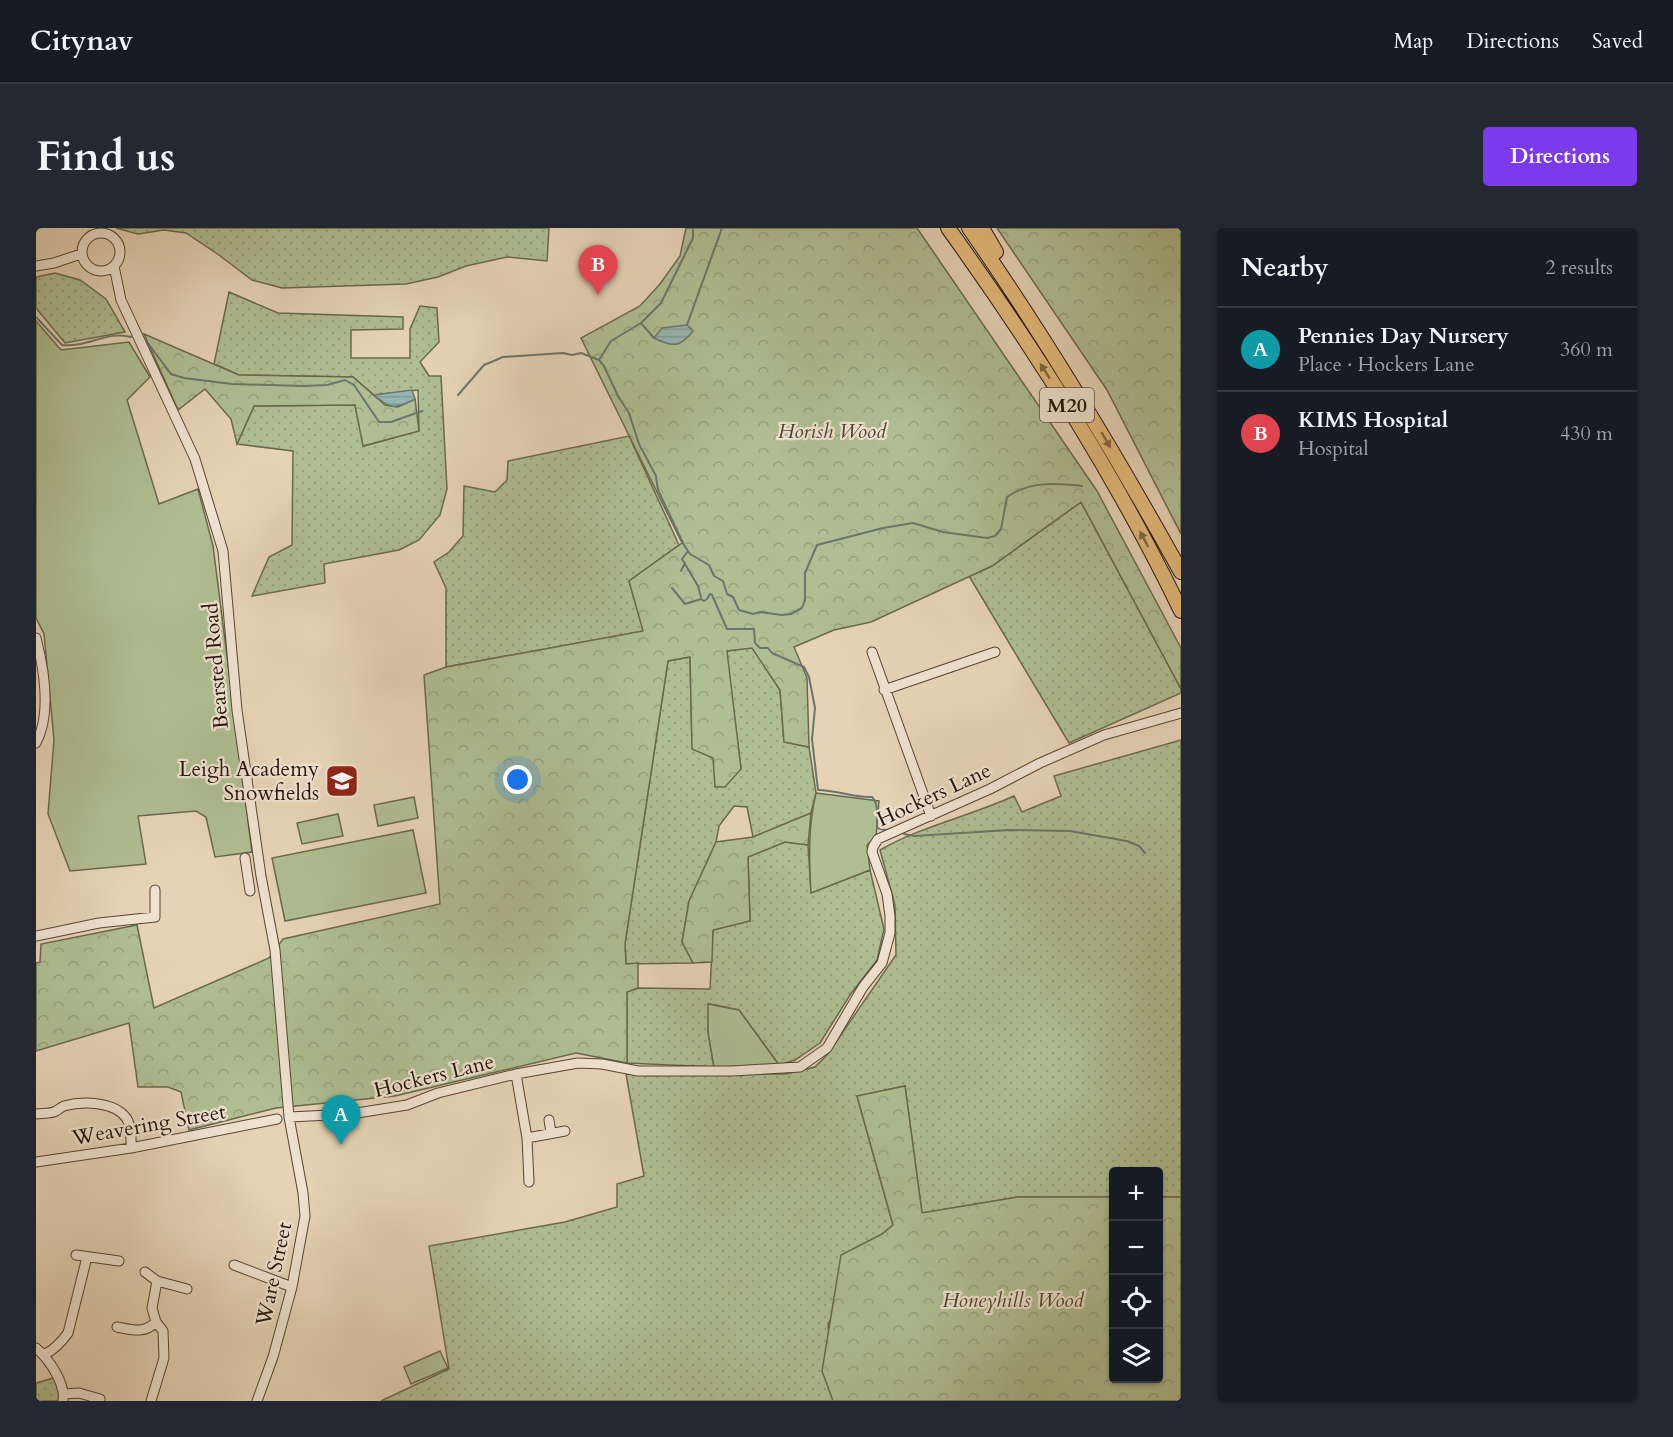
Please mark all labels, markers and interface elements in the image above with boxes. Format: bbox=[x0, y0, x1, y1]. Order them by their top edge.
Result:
text: Citynav bbox=[30, 22, 133, 60]
text: Map bbox=[1393, 27, 1433, 56]
text: Directions bbox=[1466, 27, 1559, 56]
text: Saved bbox=[1592, 27, 1643, 56]
button: Directions bbox=[1483, 127, 1637, 186]
text: Find us bbox=[36, 128, 176, 185]
pin: B bbox=[578, 245, 618, 295]
text: Nearby bbox=[1241, 250, 1329, 285]
text: 2 results bbox=[1545, 254, 1613, 281]
text: Pennies Day Nursery bbox=[1298, 321, 1509, 351]
text: A bbox=[1253, 336, 1268, 363]
text: 360 m bbox=[1560, 336, 1613, 363]
text: Place · Hockers Lane bbox=[1298, 351, 1475, 378]
one-way arrow bbox=[1040, 362, 1051, 379]
road number: M20 bbox=[1040, 388, 1094, 422]
text: KIMS Hospital bbox=[1298, 405, 1448, 435]
park label: Horish Wood bbox=[778, 417, 887, 446]
text: B bbox=[1253, 420, 1268, 447]
text: 430 m bbox=[1560, 420, 1613, 447]
one-way arrow bbox=[1101, 432, 1111, 449]
text: Hospital bbox=[1298, 435, 1369, 462]
one-way arrow bbox=[1139, 530, 1149, 547]
street label: Bearsted Road bbox=[196, 602, 236, 730]
place label: Leigh Academy Snowfields bbox=[179, 755, 319, 808]
street label: Hockers Lane bbox=[872, 756, 996, 834]
school or university icon: Leigh Academy Snowfields bbox=[324, 763, 360, 799]
your location bbox=[503, 765, 532, 794]
street label: Hockers Lane bbox=[371, 1047, 497, 1105]
pin: A bbox=[322, 1096, 360, 1145]
street label: Weavering Street bbox=[69, 1097, 228, 1153]
map controls bbox=[1109, 1167, 1163, 1383]
button: + bbox=[1109, 1167, 1163, 1221]
street label: Ware Street bbox=[249, 1219, 299, 1330]
button: − bbox=[1109, 1221, 1163, 1275]
button: locate bbox=[1109, 1275, 1163, 1329]
park label: Honeyhills Wood bbox=[942, 1286, 1085, 1315]
button: layers bbox=[1109, 1329, 1163, 1383]

